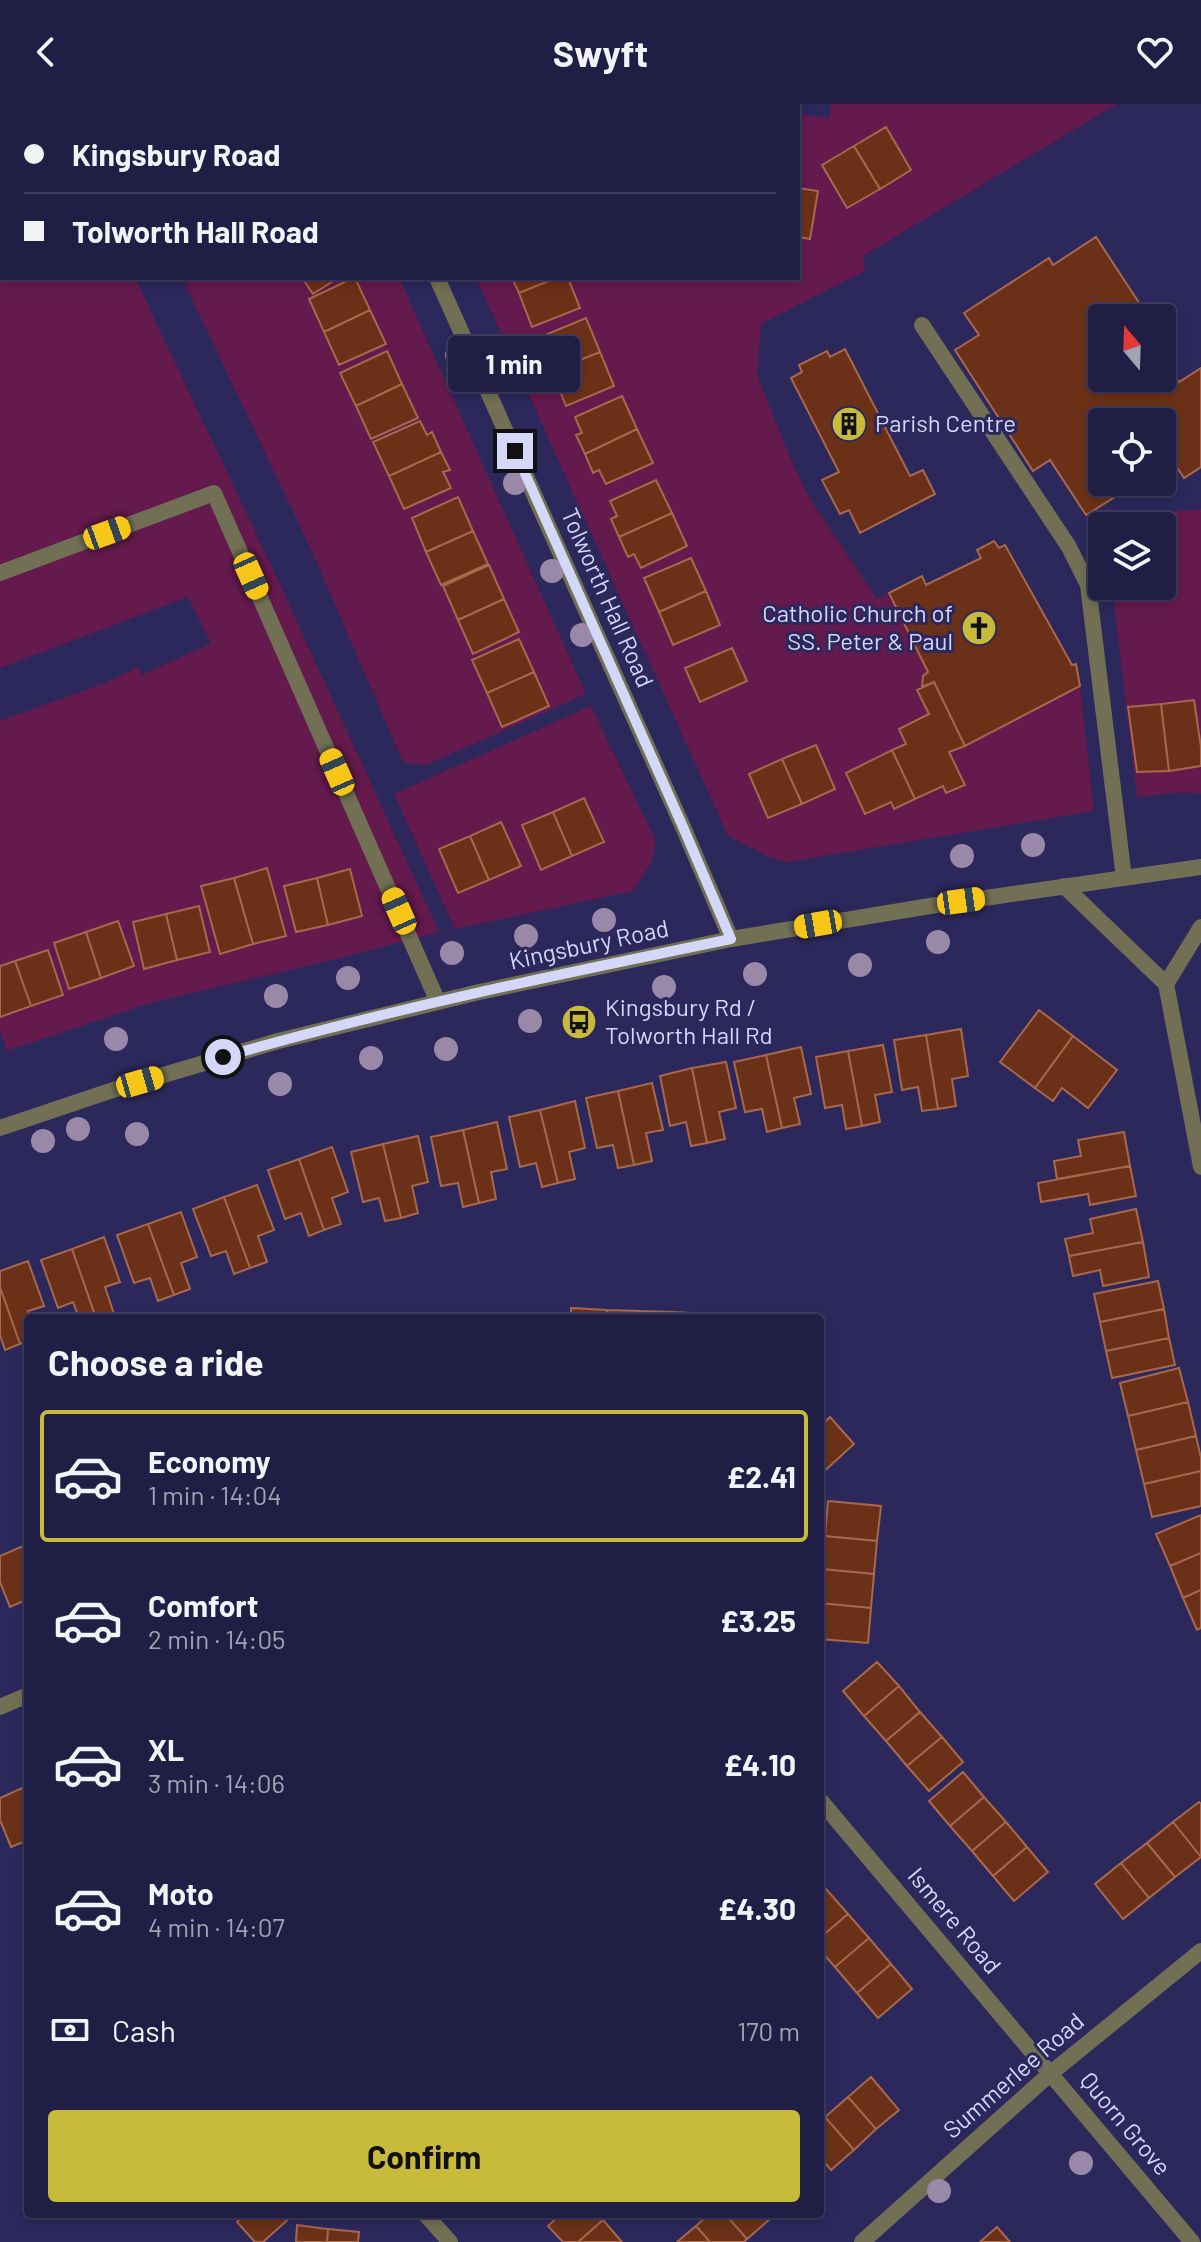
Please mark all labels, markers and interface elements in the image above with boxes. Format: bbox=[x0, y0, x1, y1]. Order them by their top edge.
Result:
icon: back bbox=[24, 30, 68, 74]
icon: heart bbox=[1133, 30, 1177, 74]
text: Swyft bbox=[553, 31, 648, 74]
text: Kingsbury Road bbox=[72, 136, 281, 172]
text: Tolworth Hall Road bbox=[72, 213, 319, 249]
north arrow bbox=[1088, 304, 1176, 392]
map controls bbox=[1088, 304, 1176, 600]
callout: 1 min bbox=[449, 335, 581, 391]
text: 1 min bbox=[486, 348, 542, 379]
building icon: Parish Centre bbox=[830, 405, 868, 443]
place label: Parish Centre bbox=[875, 408, 1016, 437]
button: locate bbox=[1088, 408, 1176, 496]
route end bbox=[497, 433, 533, 469]
street label: Tolworth Hall Road bbox=[556, 503, 661, 691]
button: layers bbox=[1088, 512, 1176, 600]
car bbox=[80, 514, 134, 552]
car bbox=[230, 549, 272, 603]
place label: Catholic Church of SS. Peter & Paul bbox=[762, 598, 953, 655]
church icon: Catholic Church of SS. Peter & Paul bbox=[960, 609, 998, 647]
car bbox=[316, 745, 358, 799]
car bbox=[378, 884, 420, 938]
car bbox=[936, 886, 986, 916]
car bbox=[792, 908, 844, 940]
street label: Kingsbury Road bbox=[506, 912, 671, 975]
place label: Kingsbury Rd / Tolworth Hall Rd bbox=[605, 992, 773, 1049]
bus stop icon: Kingsbury Rd / Tolworth Hall Rd bbox=[560, 1003, 598, 1041]
route start bbox=[205, 1039, 241, 1075]
car bbox=[114, 1064, 166, 1100]
text: Choose a ride bbox=[48, 1340, 264, 1383]
icon: car bbox=[52, 1440, 124, 1512]
text: Economy bbox=[148, 1443, 271, 1479]
text: £2.41 bbox=[727, 1458, 796, 1494]
text: 1 min · 14:04 bbox=[148, 1479, 282, 1510]
icon: car bbox=[52, 1584, 124, 1656]
text: Comfort bbox=[148, 1587, 258, 1623]
text: £3.25 bbox=[720, 1602, 796, 1638]
text: 2 min · 14:05 bbox=[148, 1623, 285, 1654]
icon: car bbox=[52, 1728, 124, 1800]
text: XL bbox=[148, 1731, 184, 1767]
text: £4.10 bbox=[724, 1746, 796, 1782]
text: 3 min · 14:06 bbox=[148, 1767, 285, 1798]
street label: Ismere Road bbox=[902, 1861, 1008, 1979]
icon: car bbox=[52, 1872, 124, 1944]
text: Moto bbox=[148, 1875, 214, 1911]
text: £4.30 bbox=[718, 1890, 796, 1926]
text: 4 min · 14:07 bbox=[148, 1911, 285, 1942]
street label: Summerlee Road bbox=[937, 2006, 1089, 2144]
icon: cash bbox=[48, 2008, 92, 2052]
text: Cash bbox=[112, 2012, 176, 2048]
text: 170 m bbox=[737, 2015, 800, 2046]
street label: Quorn Grove bbox=[1075, 2065, 1178, 2181]
button: Confirm bbox=[48, 2110, 800, 2202]

